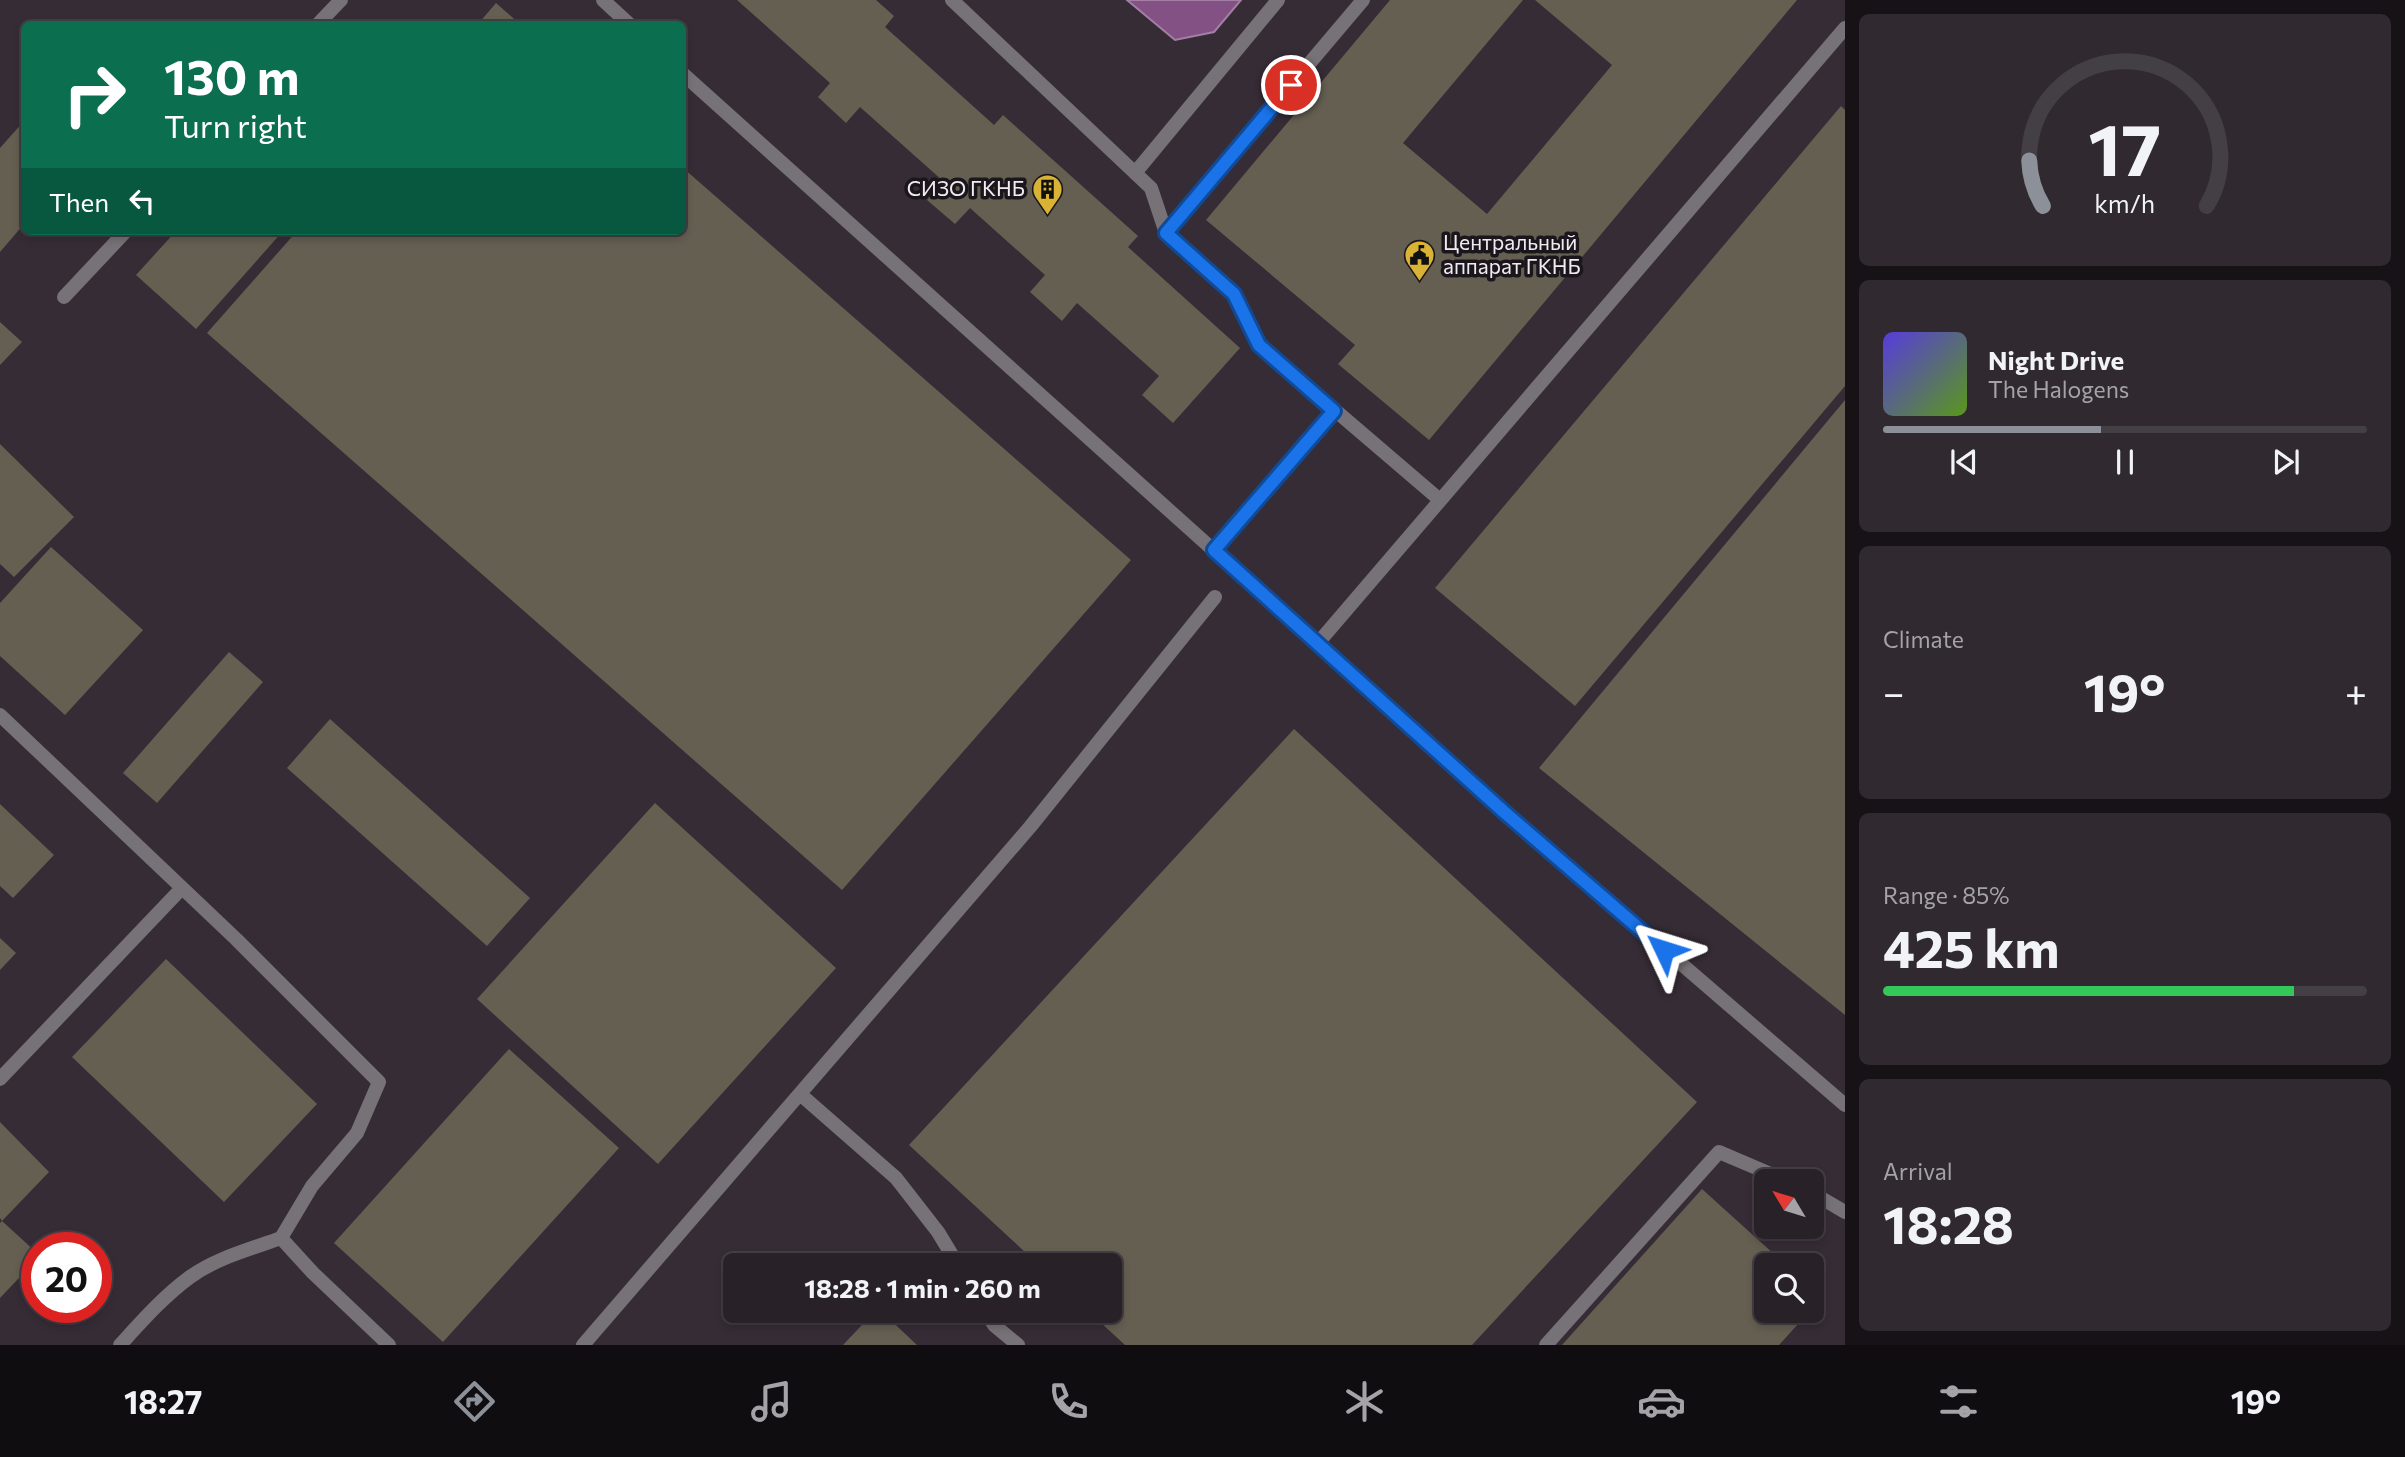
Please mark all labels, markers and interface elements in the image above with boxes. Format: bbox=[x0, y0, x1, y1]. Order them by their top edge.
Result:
text: 130 m bbox=[164, 45, 299, 105]
icon: right bbox=[49, 49, 140, 140]
pin bbox=[1261, 55, 1321, 115]
icon: arrive bbox=[1272, 66, 1310, 104]
text: 17 bbox=[2089, 102, 2161, 191]
text: Turn right bbox=[164, 105, 307, 145]
building icon: СИЗО ГКНБ bbox=[1031, 172, 1065, 216]
place label: СИЗО ГКНБ bbox=[907, 175, 1025, 200]
icon: left bbox=[123, 182, 161, 220]
text: Then bbox=[49, 186, 109, 217]
text: km/h bbox=[2095, 188, 2155, 218]
place label: Центральный аппарат ГКНБ bbox=[1443, 229, 1581, 278]
public building icon: Центральный аппарат ГКНБ bbox=[1403, 238, 1437, 282]
text: Night Drive bbox=[1988, 344, 2124, 375]
text: The Halogens bbox=[1988, 375, 2129, 403]
icon: previous bbox=[1945, 443, 1983, 481]
icon: pause bbox=[2106, 443, 2144, 481]
icon: next bbox=[2267, 443, 2305, 481]
text: Climate bbox=[1883, 625, 1964, 653]
text: 19° bbox=[2084, 659, 2165, 723]
text: − bbox=[1883, 668, 1905, 715]
text: + bbox=[2345, 668, 2367, 715]
text: Range · 85% bbox=[1883, 881, 2010, 909]
position arrow bbox=[1627, 913, 1701, 987]
text: 425 km bbox=[1883, 915, 2060, 979]
text: Arrival bbox=[1883, 1157, 1953, 1185]
north arrow bbox=[1754, 1169, 1824, 1239]
map controls bbox=[1754, 1169, 1824, 1323]
text: 18:28 bbox=[1883, 1191, 2014, 1255]
speed limit sign: 20 bbox=[21, 1232, 112, 1323]
button: search bbox=[1754, 1253, 1824, 1323]
text: 18:28 · 1 min · 260 m bbox=[804, 1272, 1041, 1303]
icon: directions bbox=[450, 1377, 499, 1426]
icon: music bbox=[747, 1377, 796, 1426]
icon: phone bbox=[1044, 1377, 1093, 1426]
icon: climate bbox=[1340, 1377, 1389, 1426]
icon: car bbox=[1637, 1377, 1686, 1426]
icon: filters bbox=[1934, 1377, 1983, 1426]
text: 18:27 bbox=[124, 1381, 202, 1421]
text: 19° bbox=[2231, 1381, 2281, 1421]

